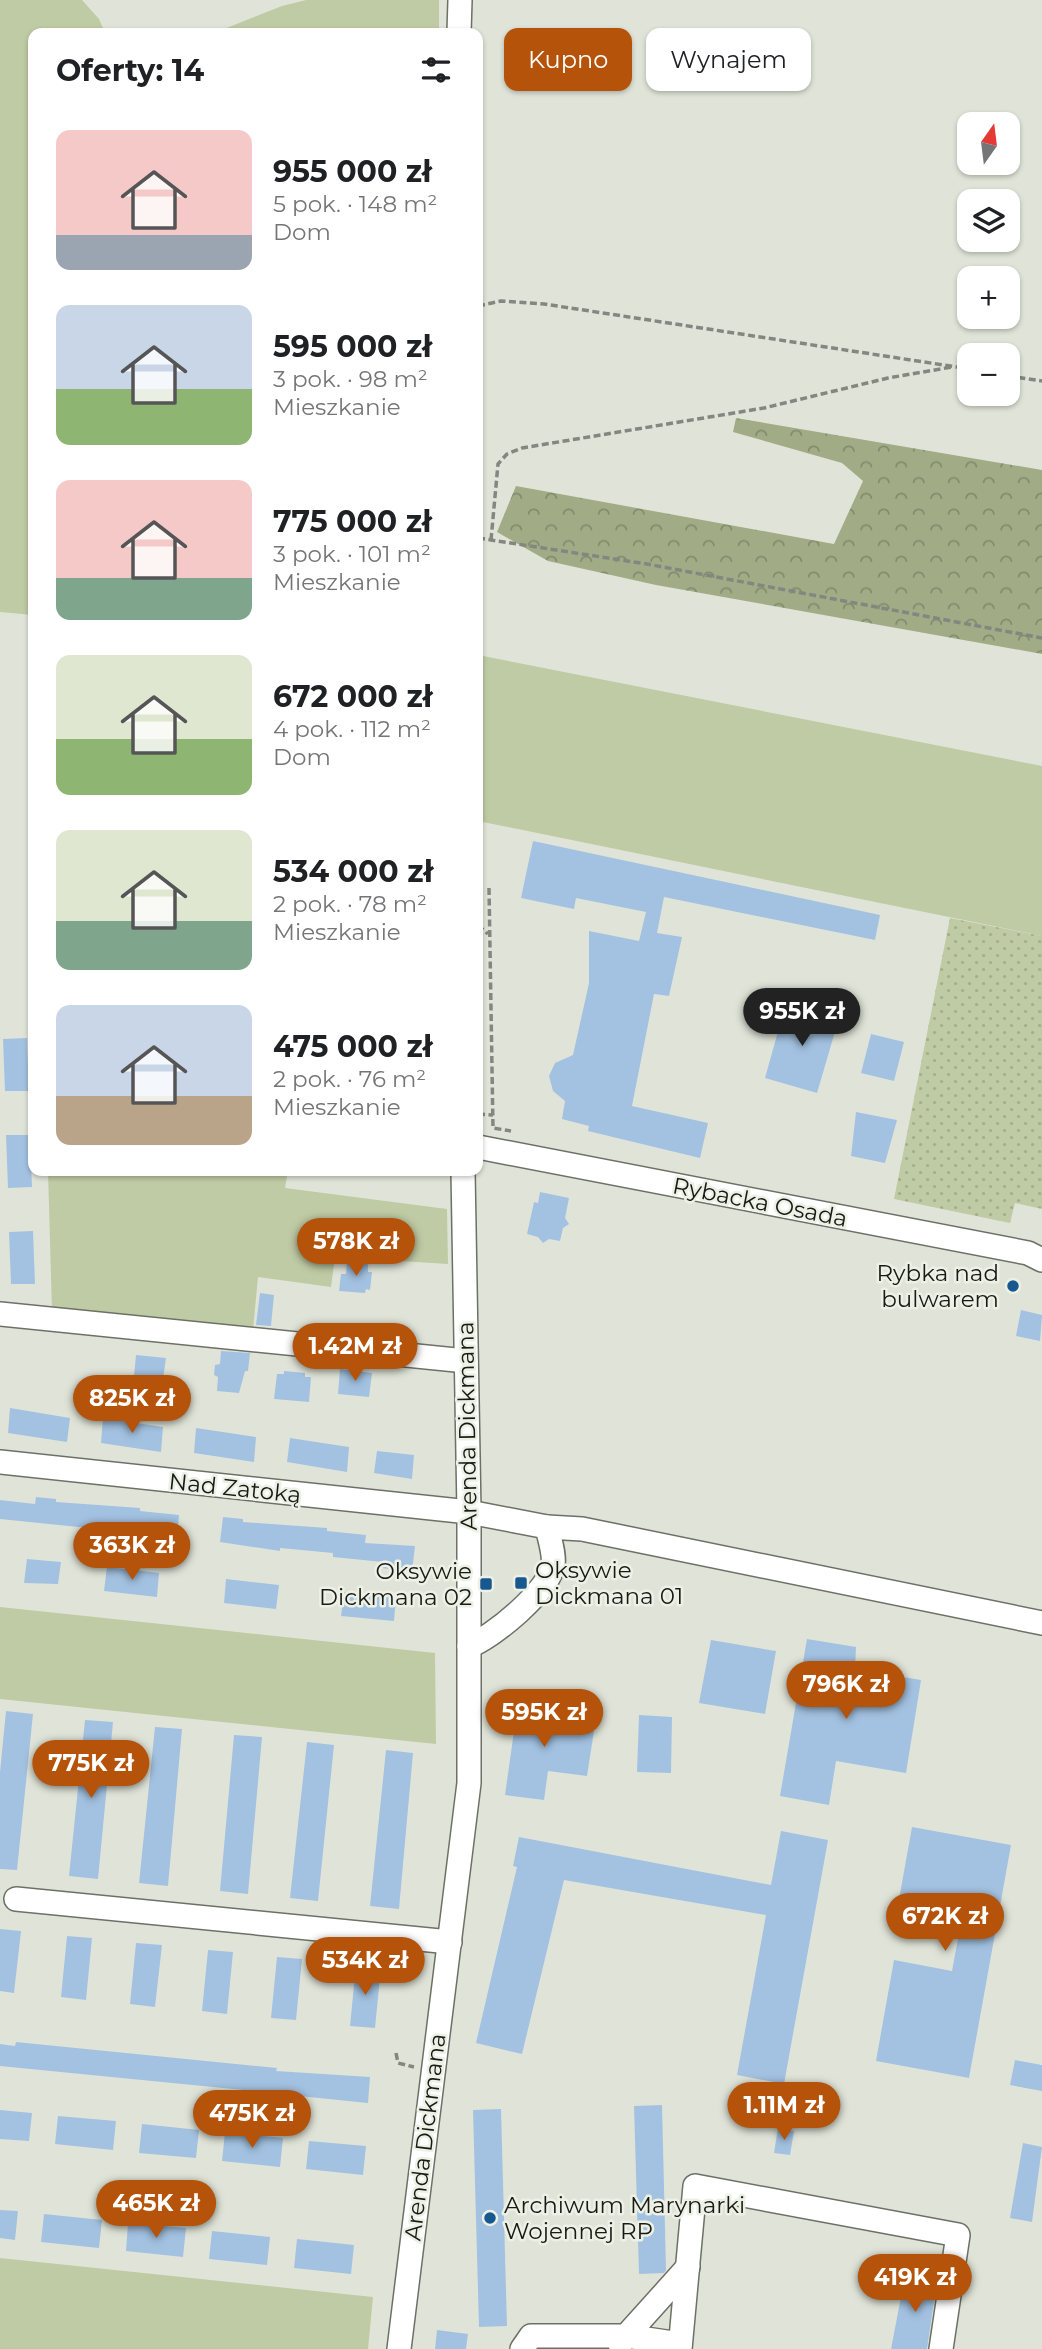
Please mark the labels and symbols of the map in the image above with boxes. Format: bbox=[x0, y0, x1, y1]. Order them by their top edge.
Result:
north arrow bbox=[957, 112, 1020, 175]
pin: 955K zł bbox=[737, 988, 867, 1048]
street label: Rybacka Osada bbox=[670, 1171, 850, 1233]
pin: 578K zł bbox=[291, 1218, 421, 1278]
place label: Rybka nad bulwarem bbox=[876, 1259, 999, 1313]
marker: Rybka nad bulwarem bbox=[1005, 1278, 1021, 1294]
street label: Arenda Dickmana bbox=[451, 1321, 483, 1531]
pin: 1.42M zł bbox=[283, 1324, 427, 1383]
pin: 825K zł bbox=[67, 1376, 197, 1435]
street label: Nad Zatoką bbox=[167, 1467, 303, 1509]
pin: 363K zł bbox=[67, 1522, 197, 1582]
place label: Oksywie Dickmana 01 bbox=[535, 1556, 683, 1610]
place label: Oksywie Dickmana 02 bbox=[319, 1557, 472, 1611]
marker: Oksywie Dickmana 01 bbox=[513, 1575, 529, 1591]
marker: Oksywie Dickmana 02 bbox=[478, 1576, 494, 1592]
pin: 796K zł bbox=[781, 1662, 911, 1721]
pin: 595K zł bbox=[479, 1690, 609, 1749]
pin: 775K zł bbox=[26, 1741, 156, 1800]
pin: 672K zł bbox=[880, 1894, 1010, 1953]
pin: 534K zł bbox=[300, 1938, 430, 1997]
street label: Arenda Dickmana bbox=[398, 2032, 452, 2242]
pin: 1.11M zł bbox=[712, 2082, 856, 2142]
pin: 475K zł bbox=[187, 2090, 317, 2150]
pin: 465K zł bbox=[91, 2180, 221, 2240]
place label: Archiwum Marynarki Wojennej RP bbox=[504, 2191, 745, 2245]
marker: Archiwum Marynarki Wojennej RP bbox=[482, 2210, 498, 2226]
pin: 419K zł bbox=[850, 2254, 980, 2314]

